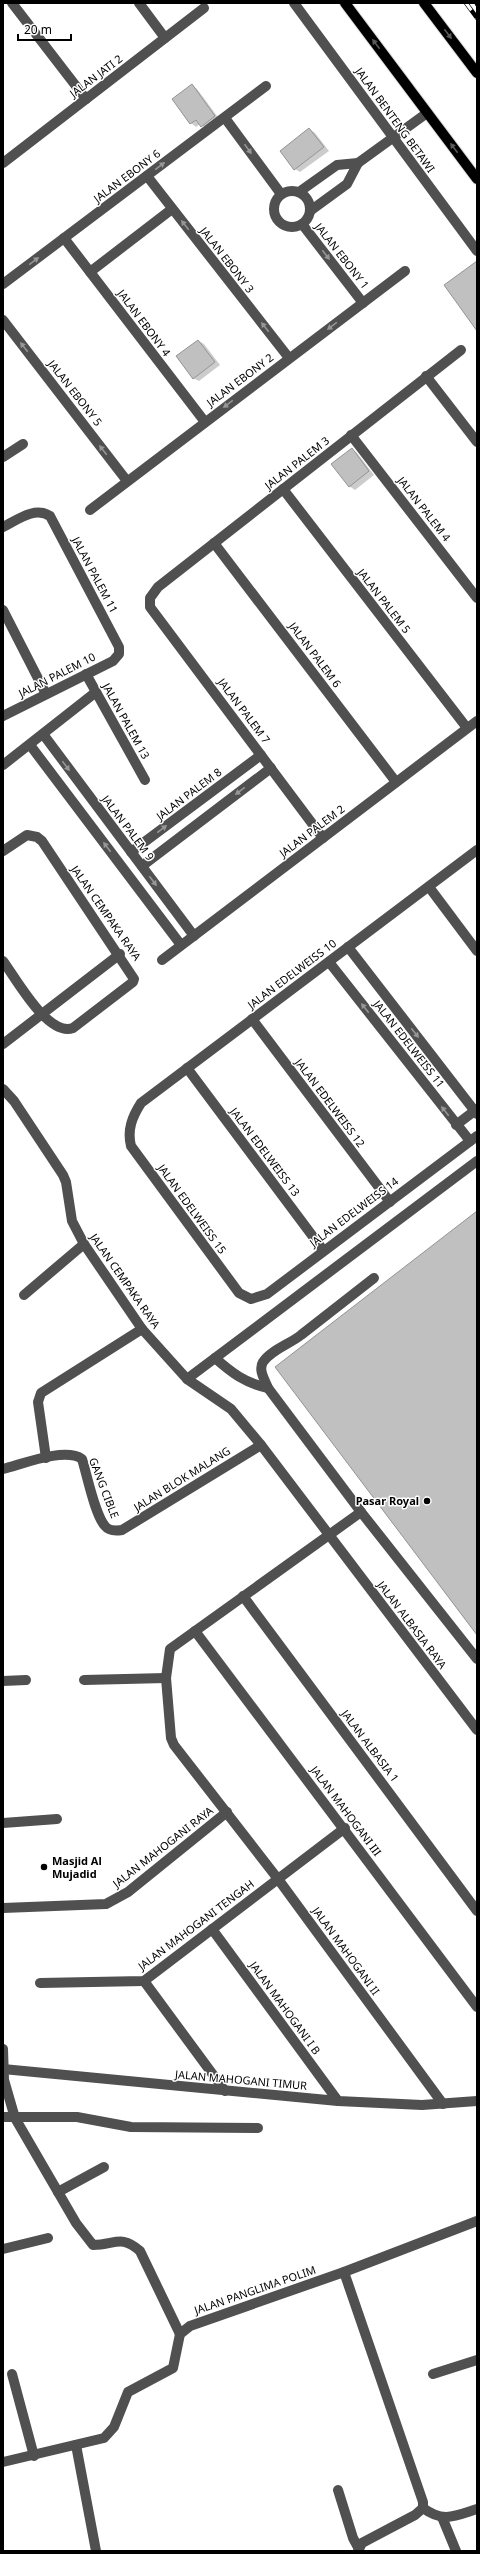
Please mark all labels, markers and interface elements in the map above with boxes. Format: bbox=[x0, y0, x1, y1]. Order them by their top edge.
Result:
scale bar bbox=[18, 16, 71, 42]
text: 20 m bbox=[24, 21, 52, 38]
one-way arrow bbox=[444, 29, 452, 40]
one-way arrow bbox=[372, 39, 380, 49]
street label: JALAN JATI 2 bbox=[66, 51, 125, 101]
street label: JALAN BENTENG BETAWI bbox=[352, 63, 439, 175]
one-way arrow bbox=[450, 143, 458, 153]
one-way arrow bbox=[244, 144, 252, 154]
street label: JALAN EBONY 6 bbox=[90, 146, 163, 206]
one-way arrow bbox=[155, 162, 166, 170]
street label: JALAN EBONY 1 bbox=[311, 219, 373, 292]
one-way arrow bbox=[181, 220, 189, 230]
street label: JALAN EBONY 3 bbox=[196, 223, 258, 296]
one-way arrow bbox=[322, 250, 330, 261]
one-way arrow bbox=[29, 257, 40, 265]
street label: JALAN EBONY 4 bbox=[114, 286, 175, 360]
one-way arrow bbox=[261, 322, 269, 333]
one-way arrow bbox=[326, 322, 337, 330]
one-way arrow bbox=[20, 341, 28, 352]
street label: JALAN EBONY 2 bbox=[203, 350, 276, 410]
street label: JALAN EBONY 5 bbox=[44, 356, 106, 429]
one-way arrow bbox=[223, 400, 233, 408]
street label: JALAN PALEM 3 bbox=[260, 433, 332, 493]
one-way arrow bbox=[99, 444, 108, 455]
street label: JALAN PALEM 4 bbox=[394, 472, 455, 545]
street label: JALAN PALEM 11 bbox=[69, 533, 122, 616]
street label: JALAN PALEM 5 bbox=[354, 564, 414, 636]
street label: JALAN PALEM 6 bbox=[285, 618, 345, 690]
street label: JALAN PALEM 10 bbox=[15, 649, 98, 701]
street label: JALAN PALEM 7 bbox=[214, 674, 274, 746]
street label: JALAN PALEM 13 bbox=[99, 679, 153, 761]
one-way arrow bbox=[62, 760, 70, 771]
street label: JALAN PALEM 8 bbox=[152, 764, 224, 824]
one-way arrow bbox=[234, 787, 245, 796]
street label: JALAN PALEM 9 bbox=[98, 791, 158, 863]
street label: JALAN PALEM 2 bbox=[275, 801, 347, 861]
one-way arrow bbox=[157, 825, 168, 833]
one-way arrow bbox=[103, 842, 111, 853]
street label: JALAN CEMPAKA RAYA bbox=[67, 861, 145, 964]
one-way arrow bbox=[148, 875, 157, 886]
street label: JALAN EDELWEISS 10 bbox=[243, 935, 339, 1013]
street label: JALAN EDELWEISS 11 bbox=[370, 996, 448, 1091]
one-way arrow bbox=[361, 1003, 370, 1014]
one-way arrow bbox=[411, 1028, 419, 1039]
street label: JALAN EDELWEISS 12 bbox=[291, 1054, 369, 1150]
street label: JALAN EDELWEISS 13 bbox=[226, 1103, 304, 1199]
one-way arrow bbox=[441, 1105, 450, 1116]
street label: JALAN EDELWEISS 15 bbox=[154, 1160, 230, 1257]
street label: JALAN EDELWEISS 14 bbox=[305, 1173, 402, 1251]
street label: JALAN CEMPAKA RAYA bbox=[86, 1229, 164, 1332]
street label: JALAN BLOK MALANG bbox=[130, 1443, 233, 1515]
street label: GANG CIBLE bbox=[86, 1455, 123, 1520]
place label: Pasar Royal bbox=[356, 1493, 419, 1508]
marker: Pasar Royal bbox=[422, 1496, 432, 1506]
street label: JALAN ALBASIA RAYA bbox=[374, 1577, 451, 1673]
street label: JALAN ALBASIA 1 bbox=[338, 1706, 403, 1785]
street label: JALAN MAHOGANI III bbox=[307, 1762, 385, 1859]
street label: JALAN MAHOGANI RAYA bbox=[109, 1802, 217, 1891]
place label: Masjid Al Mujadid bbox=[52, 1853, 102, 1881]
marker: Masjid Al Mujadid bbox=[39, 1862, 49, 1872]
street label: JALAN MAHOGANI TENGAH bbox=[134, 1876, 257, 1974]
street label: JALAN MAHOGANI II bbox=[309, 1903, 384, 1998]
street label: JALAN MAHOGANI I B bbox=[246, 1957, 324, 2057]
street label: JALAN MAHOGANI TIMUR bbox=[173, 2066, 308, 2093]
street label: JALAN PANGLIMA POLIM bbox=[191, 2262, 318, 2318]

